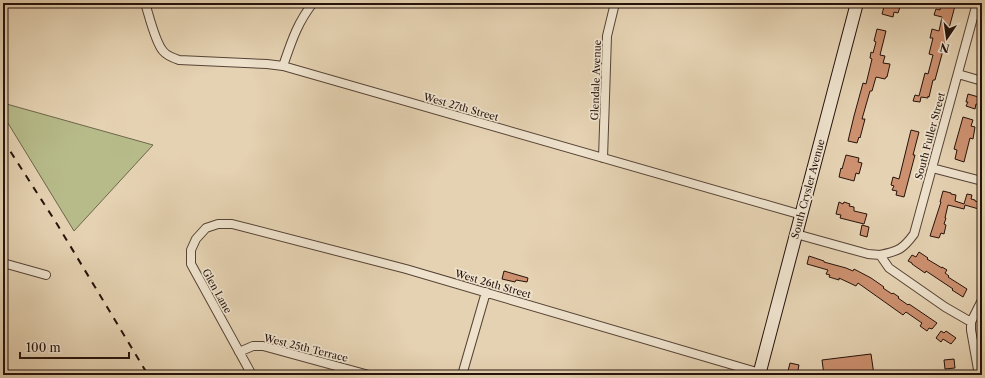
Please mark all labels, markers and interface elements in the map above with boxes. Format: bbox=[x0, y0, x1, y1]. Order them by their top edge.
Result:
north arrow bbox=[927, 18, 967, 58]
street label: Glendale Avenue bbox=[588, 39, 604, 121]
text: N bbox=[938, 40, 951, 56]
street label: West 27th Street bbox=[421, 90, 501, 124]
street label: South Fuller Street bbox=[912, 90, 948, 181]
street label: South Crysler Avenue bbox=[788, 137, 828, 240]
street label: Glen Lane bbox=[199, 266, 235, 316]
street label: West 26th Street bbox=[452, 267, 533, 301]
street label: West 25th Terrace bbox=[262, 331, 350, 365]
scale bar bbox=[20, 334, 129, 360]
text: 100 m bbox=[26, 340, 61, 355]

